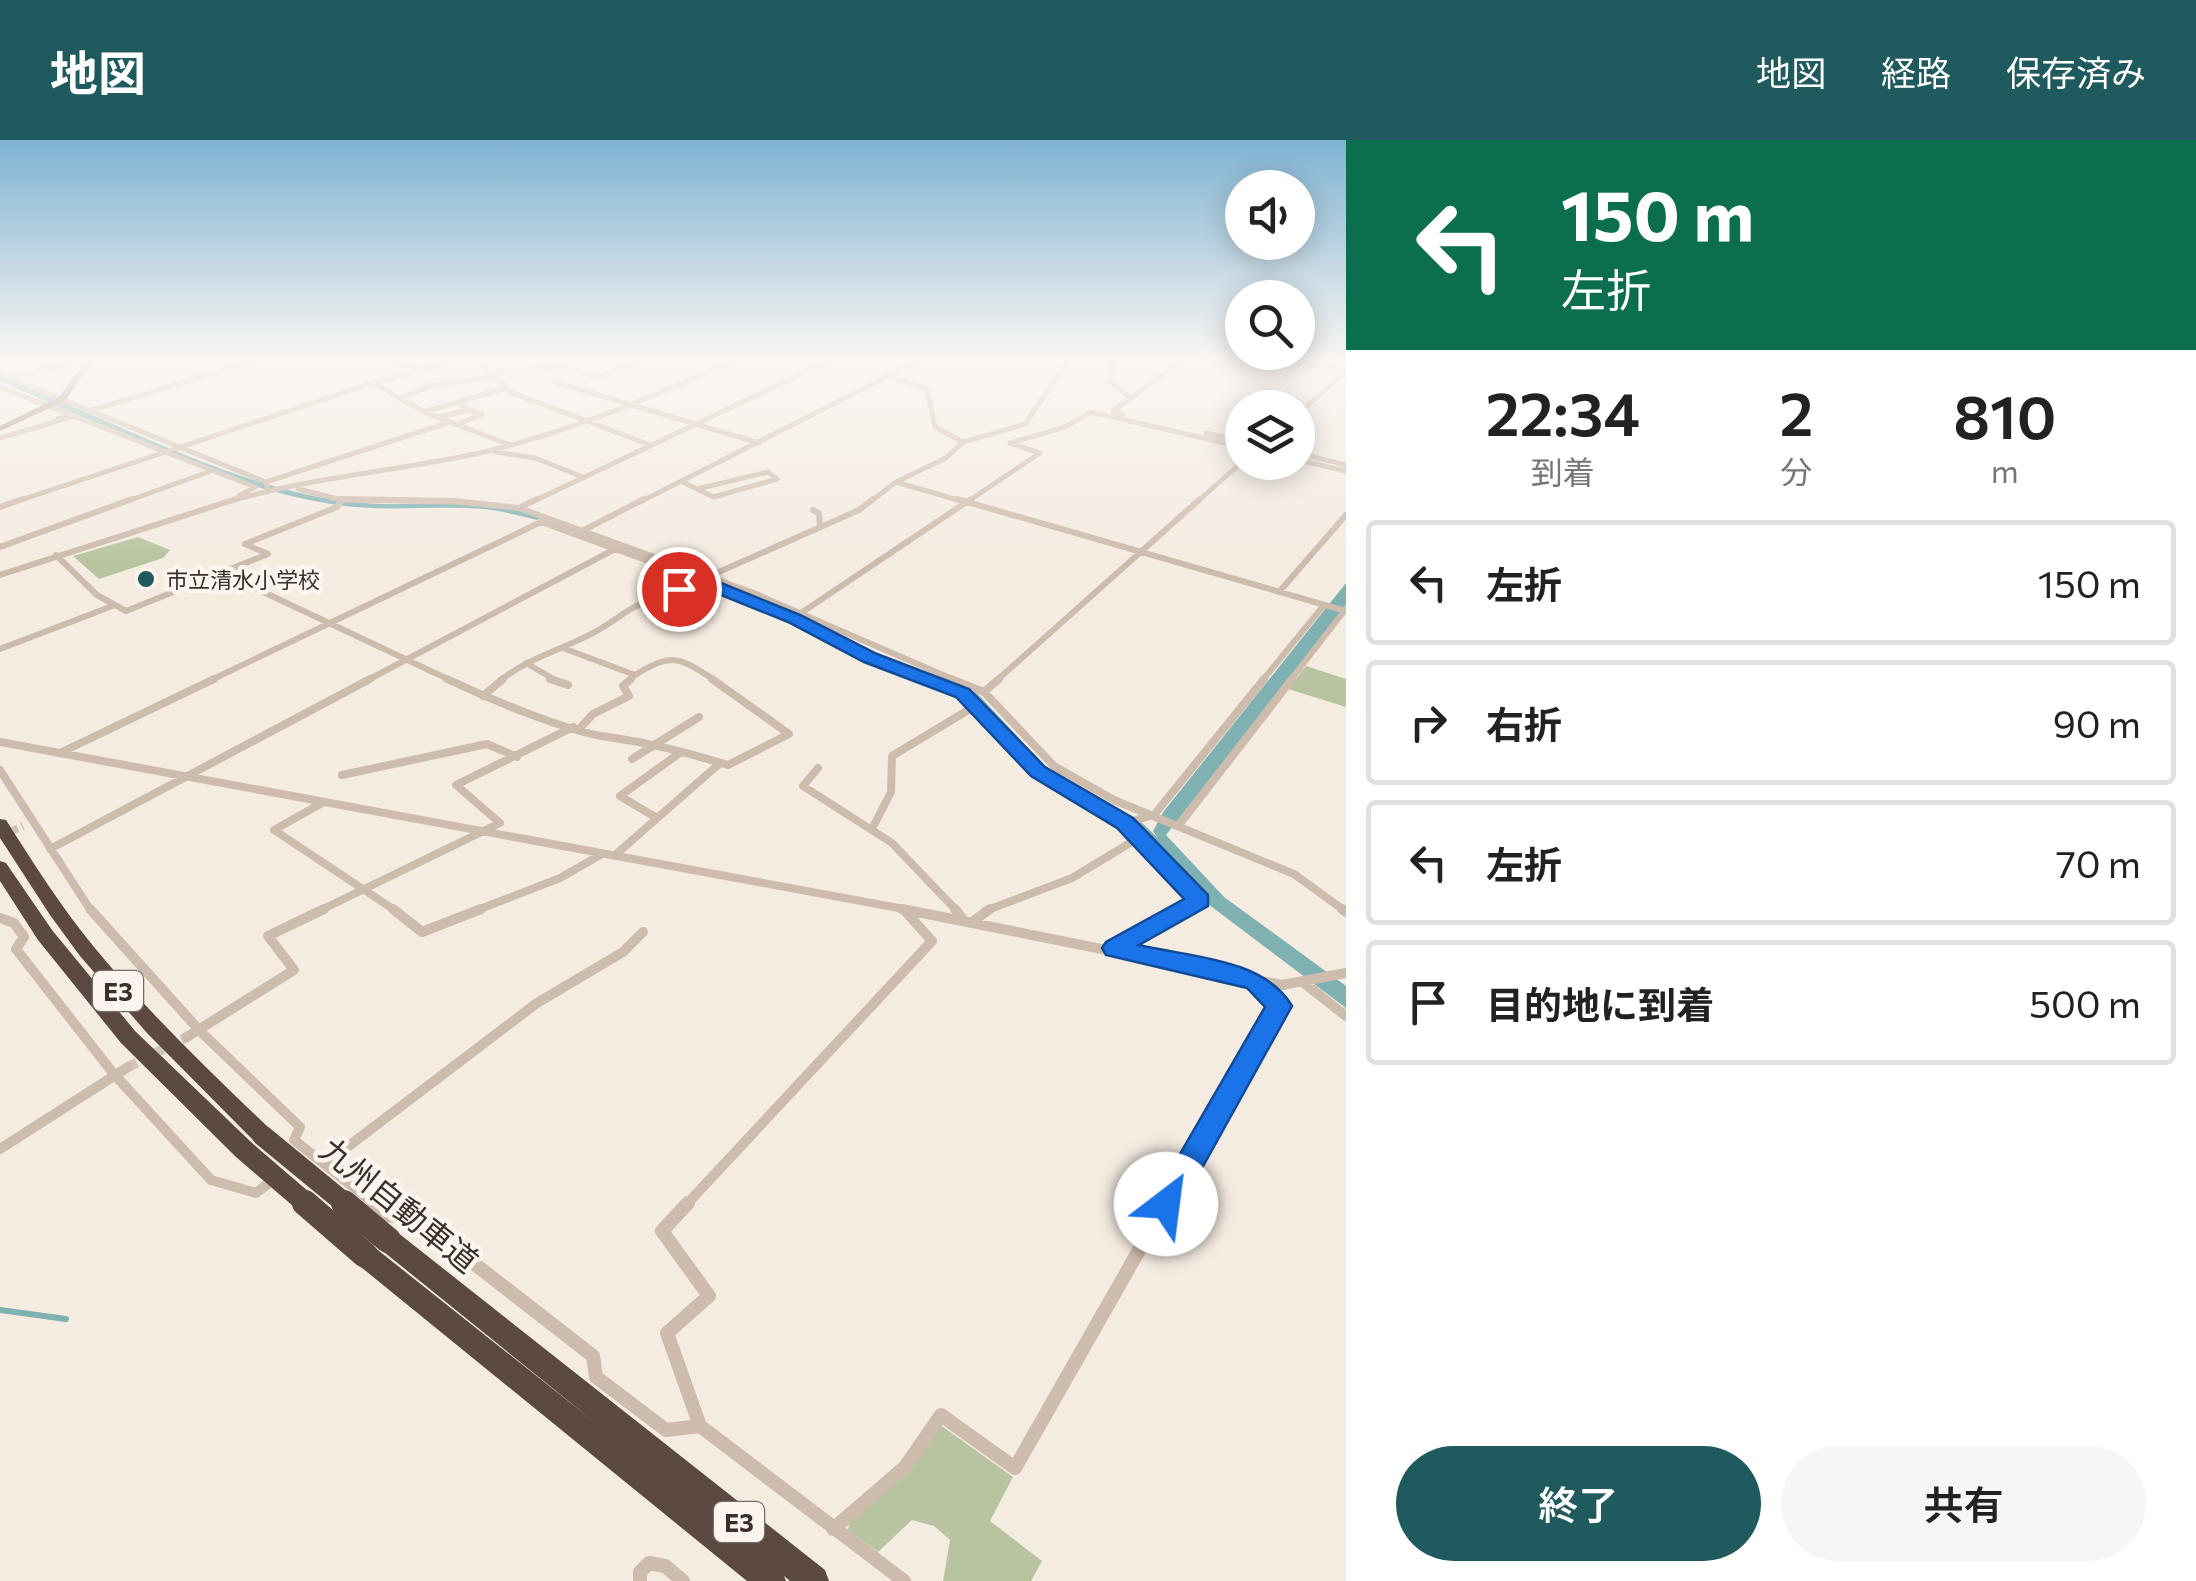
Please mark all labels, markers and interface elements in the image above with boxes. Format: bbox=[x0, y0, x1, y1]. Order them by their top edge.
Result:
text: 地図 bbox=[50, 42, 146, 101]
text: 地図 bbox=[1756, 50, 1826, 93]
text: 経路 bbox=[1881, 50, 1951, 93]
text: 保存済み bbox=[2006, 50, 2146, 93]
map controls bbox=[1225, 170, 1315, 480]
button: sound bbox=[1225, 170, 1315, 260]
text: 150 m bbox=[1561, 170, 1754, 255]
icon: left bbox=[1396, 180, 1526, 310]
text: 左折 bbox=[1561, 261, 1651, 316]
button: search bbox=[1225, 280, 1315, 370]
text: 22:34 bbox=[1486, 375, 1640, 448]
text: 2 bbox=[1780, 375, 1813, 448]
text: 810 bbox=[1953, 378, 2056, 451]
button: layers bbox=[1225, 390, 1315, 480]
text: m bbox=[1991, 450, 2019, 490]
text: 到着 bbox=[1531, 451, 1595, 491]
text: 分 bbox=[1781, 451, 1813, 491]
pin bbox=[637, 547, 722, 632]
icon: left bbox=[1401, 555, 1456, 610]
text: 150 m bbox=[2038, 559, 2141, 606]
text: 左折 bbox=[1486, 560, 1562, 607]
icon: arrive bbox=[652, 562, 707, 617]
place label: 市立清水小学校 bbox=[166, 566, 320, 593]
marker: 市立清水小学校 bbox=[135, 568, 157, 590]
icon: right bbox=[1401, 695, 1456, 750]
text: 90 m bbox=[2053, 699, 2141, 746]
text: 右折 bbox=[1486, 700, 1562, 747]
icon: left bbox=[1401, 835, 1456, 890]
text: 70 m bbox=[2056, 839, 2141, 886]
text: 左折 bbox=[1486, 840, 1562, 887]
road number: E3 bbox=[93, 971, 143, 1011]
icon: arrive bbox=[1401, 975, 1456, 1030]
text: 500 m bbox=[2029, 979, 2141, 1026]
text: 目的地に到着 bbox=[1486, 980, 1714, 1027]
street label: 九州自動車道 bbox=[313, 1128, 487, 1280]
position arrow bbox=[1114, 1152, 1218, 1256]
button: 終了 bbox=[1396, 1446, 1761, 1561]
button: 共有 bbox=[1781, 1446, 2146, 1561]
road number: E3 bbox=[714, 1502, 764, 1542]

